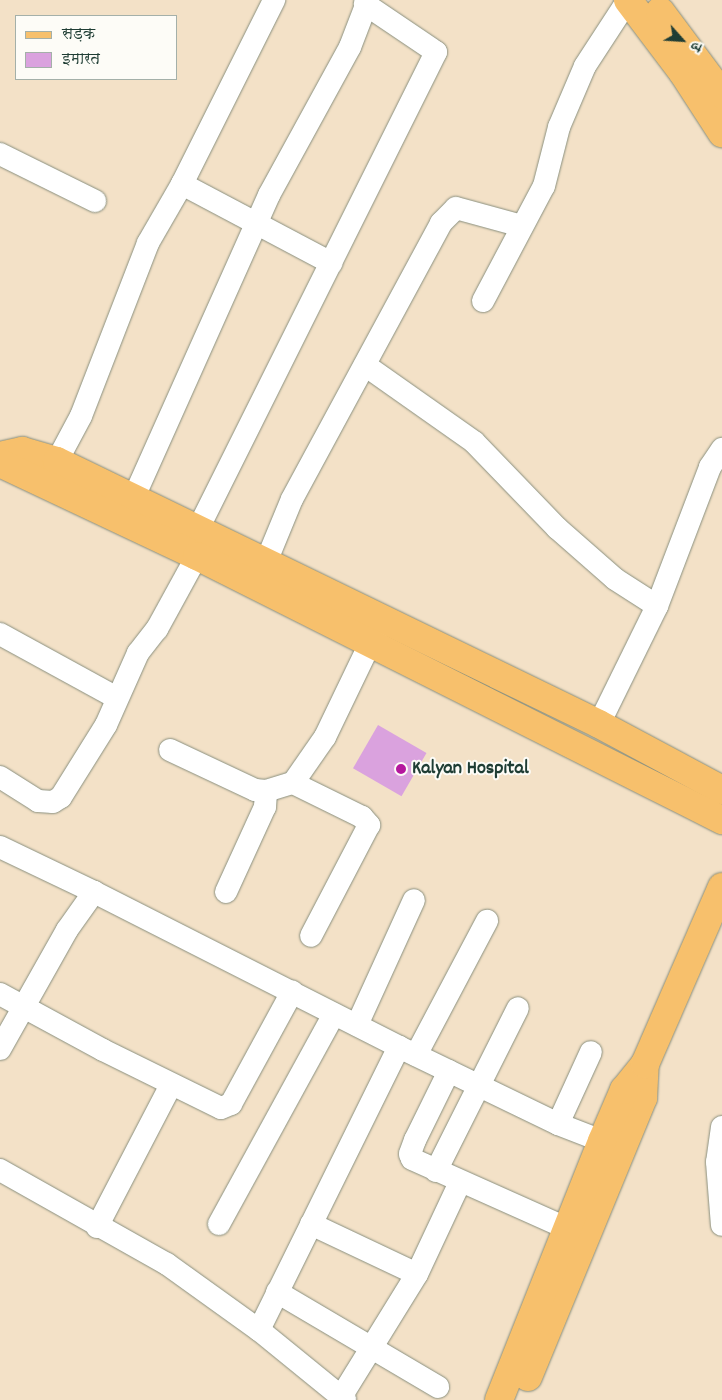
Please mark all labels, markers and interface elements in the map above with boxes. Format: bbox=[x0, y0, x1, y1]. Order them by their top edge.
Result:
legend bbox=[15, 15, 178, 80]
north arrow bbox=[657, 15, 707, 65]
text: सड़क bbox=[62, 24, 95, 46]
text: उ bbox=[685, 39, 706, 55]
text: इमारत bbox=[62, 49, 100, 71]
place label: Kalyan Hospital bbox=[412, 757, 529, 781]
marker: Kalyan Hospital bbox=[394, 762, 408, 776]

